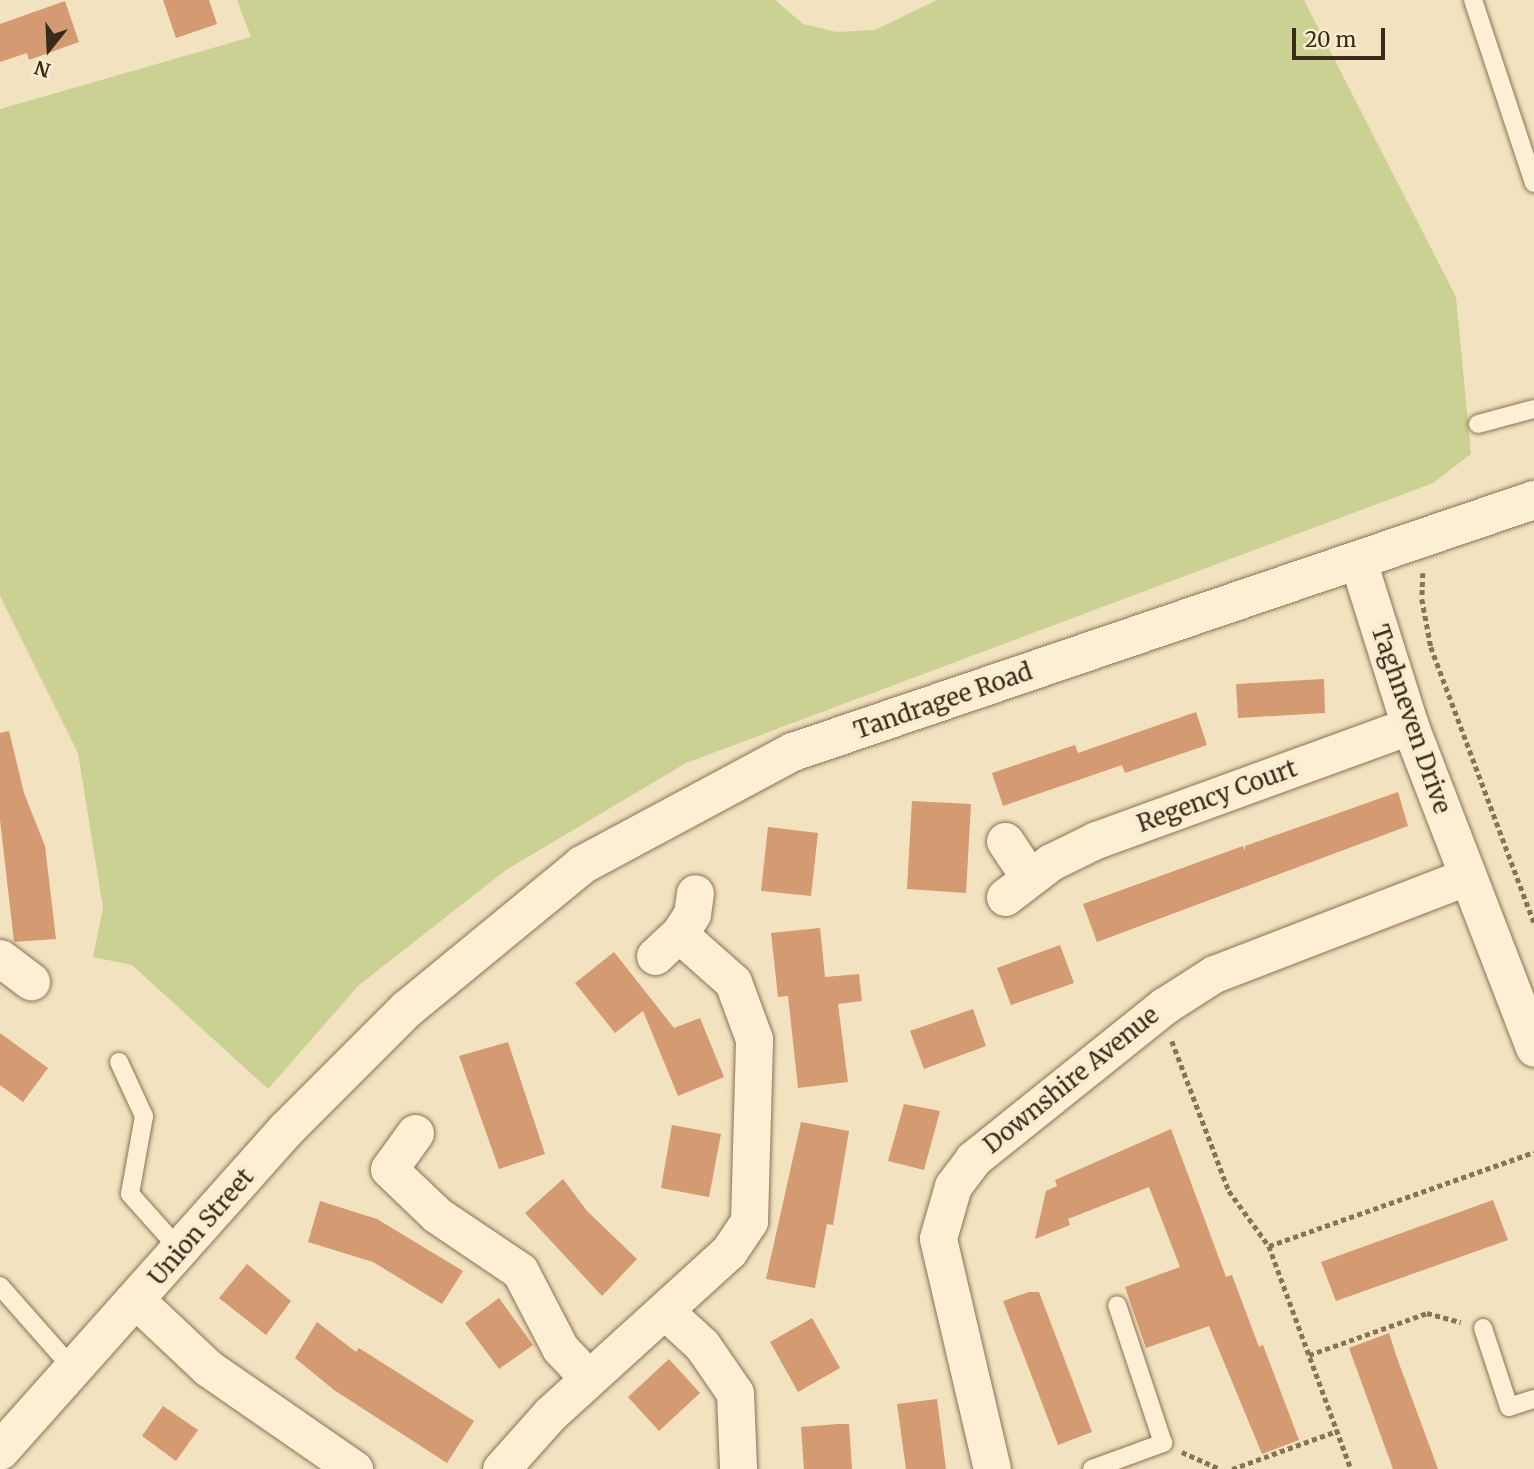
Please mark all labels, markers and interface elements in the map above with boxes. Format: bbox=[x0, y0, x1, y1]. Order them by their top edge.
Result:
north arrow bbox=[14, 14, 84, 84]
scale bar bbox=[1296, 14, 1389, 58]
text: 20 m bbox=[1305, 26, 1356, 53]
text: N bbox=[32, 55, 53, 83]
street label: Taghneven Drive bbox=[1365, 621, 1457, 817]
street label: Tandragee Road bbox=[850, 657, 1036, 745]
street label: Regency Court bbox=[1133, 754, 1301, 838]
street label: Downshire Avenue bbox=[978, 1001, 1164, 1159]
street label: Union Street bbox=[143, 1163, 259, 1291]

